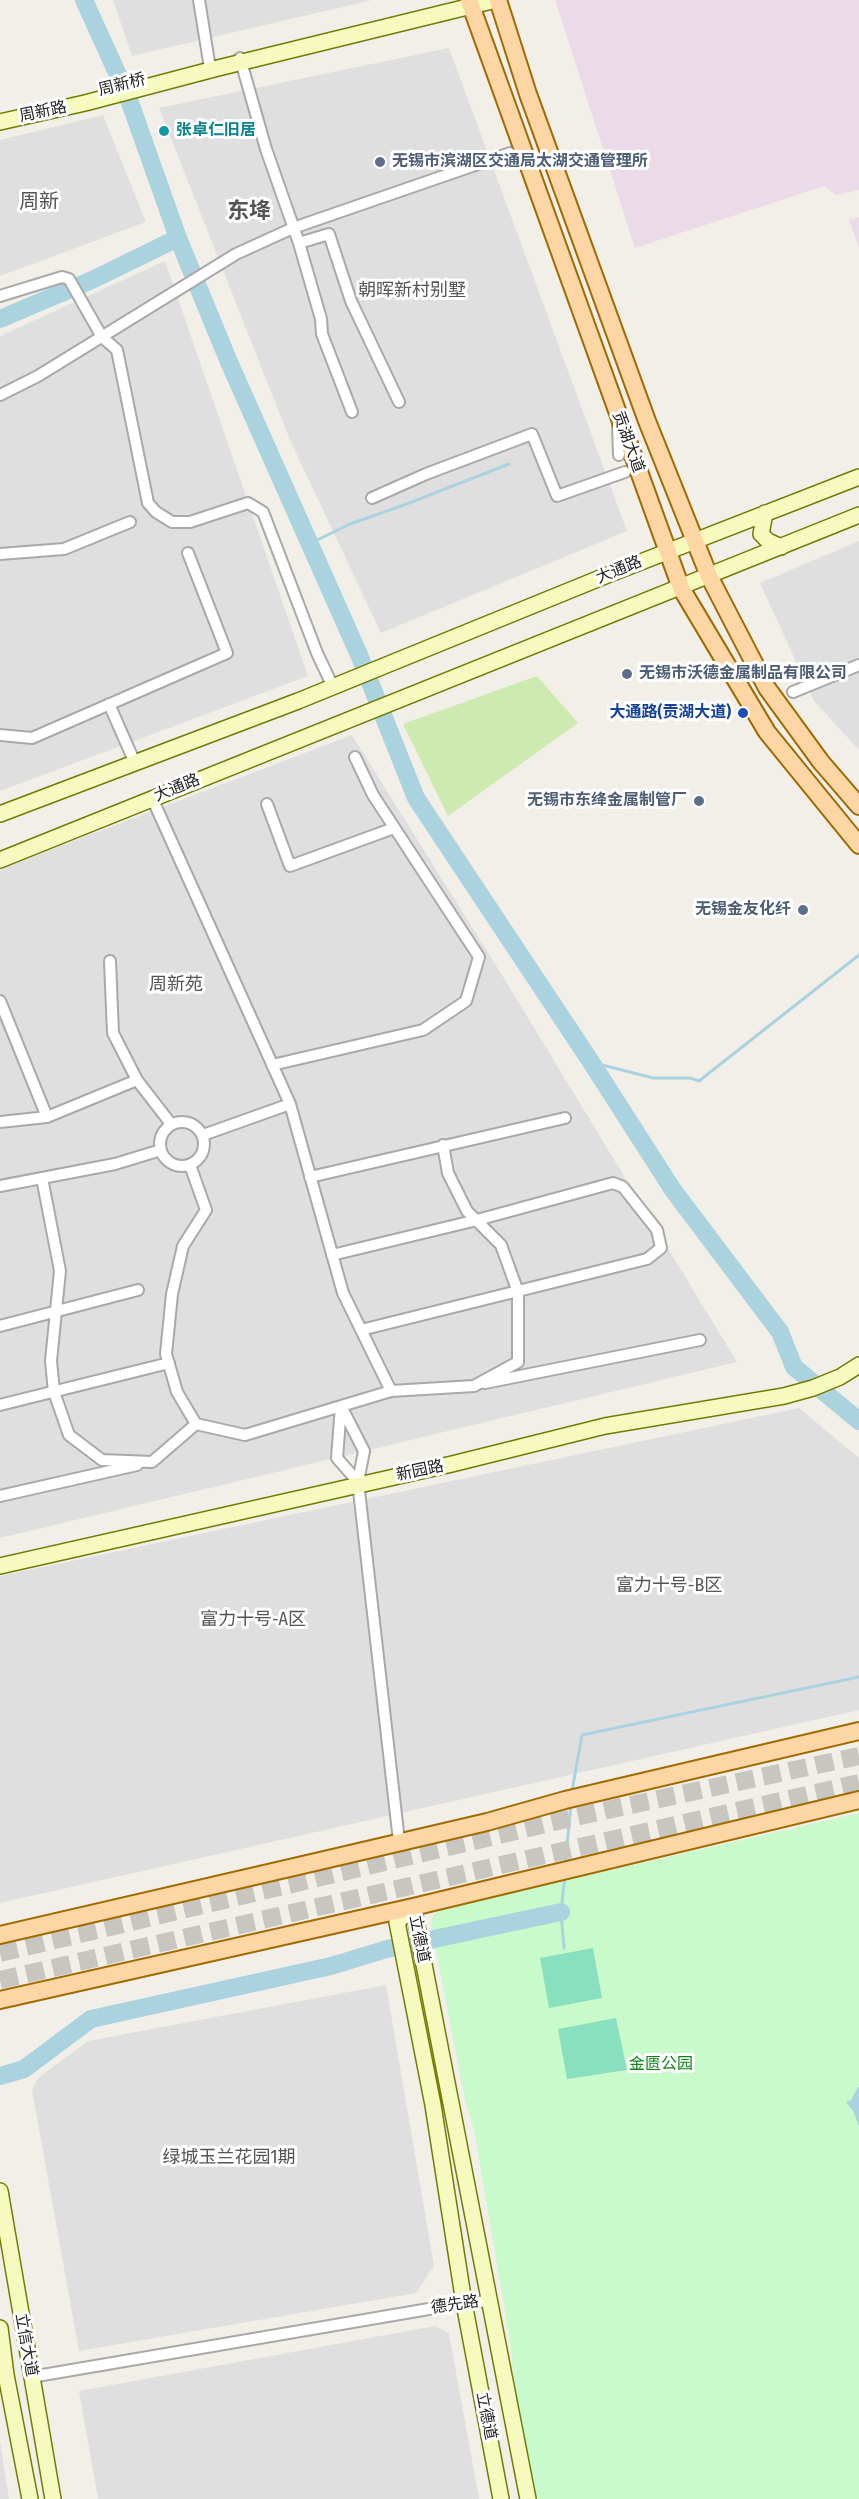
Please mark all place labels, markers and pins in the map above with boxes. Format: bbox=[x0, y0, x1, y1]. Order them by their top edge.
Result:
place label: 张卓仁旧居 bbox=[176, 121, 256, 141]
marker: 张卓仁旧居 bbox=[157, 124, 171, 138]
place label: 无锡市滨湖区交通局太湖交通管理所 bbox=[392, 152, 648, 172]
marker: 无锡市滨湖区交通局太湖交通管理所 bbox=[373, 155, 387, 169]
place label: 无锡市沃德金属制品有限公司 bbox=[639, 664, 847, 684]
marker: 无锡市沃德金属制品有限公司 bbox=[620, 667, 634, 681]
place label: 大通路(贡湖大道) bbox=[609, 703, 731, 723]
marker: 大通路(贡湖大道) bbox=[736, 706, 750, 720]
place label: 无锡市东绛金属制管厂 bbox=[527, 791, 687, 811]
marker: 无锡市东绛金属制管厂 bbox=[692, 794, 706, 808]
place label: 无锡金友化纤 bbox=[695, 900, 791, 920]
marker: 无锡金友化纤 bbox=[796, 903, 810, 917]

